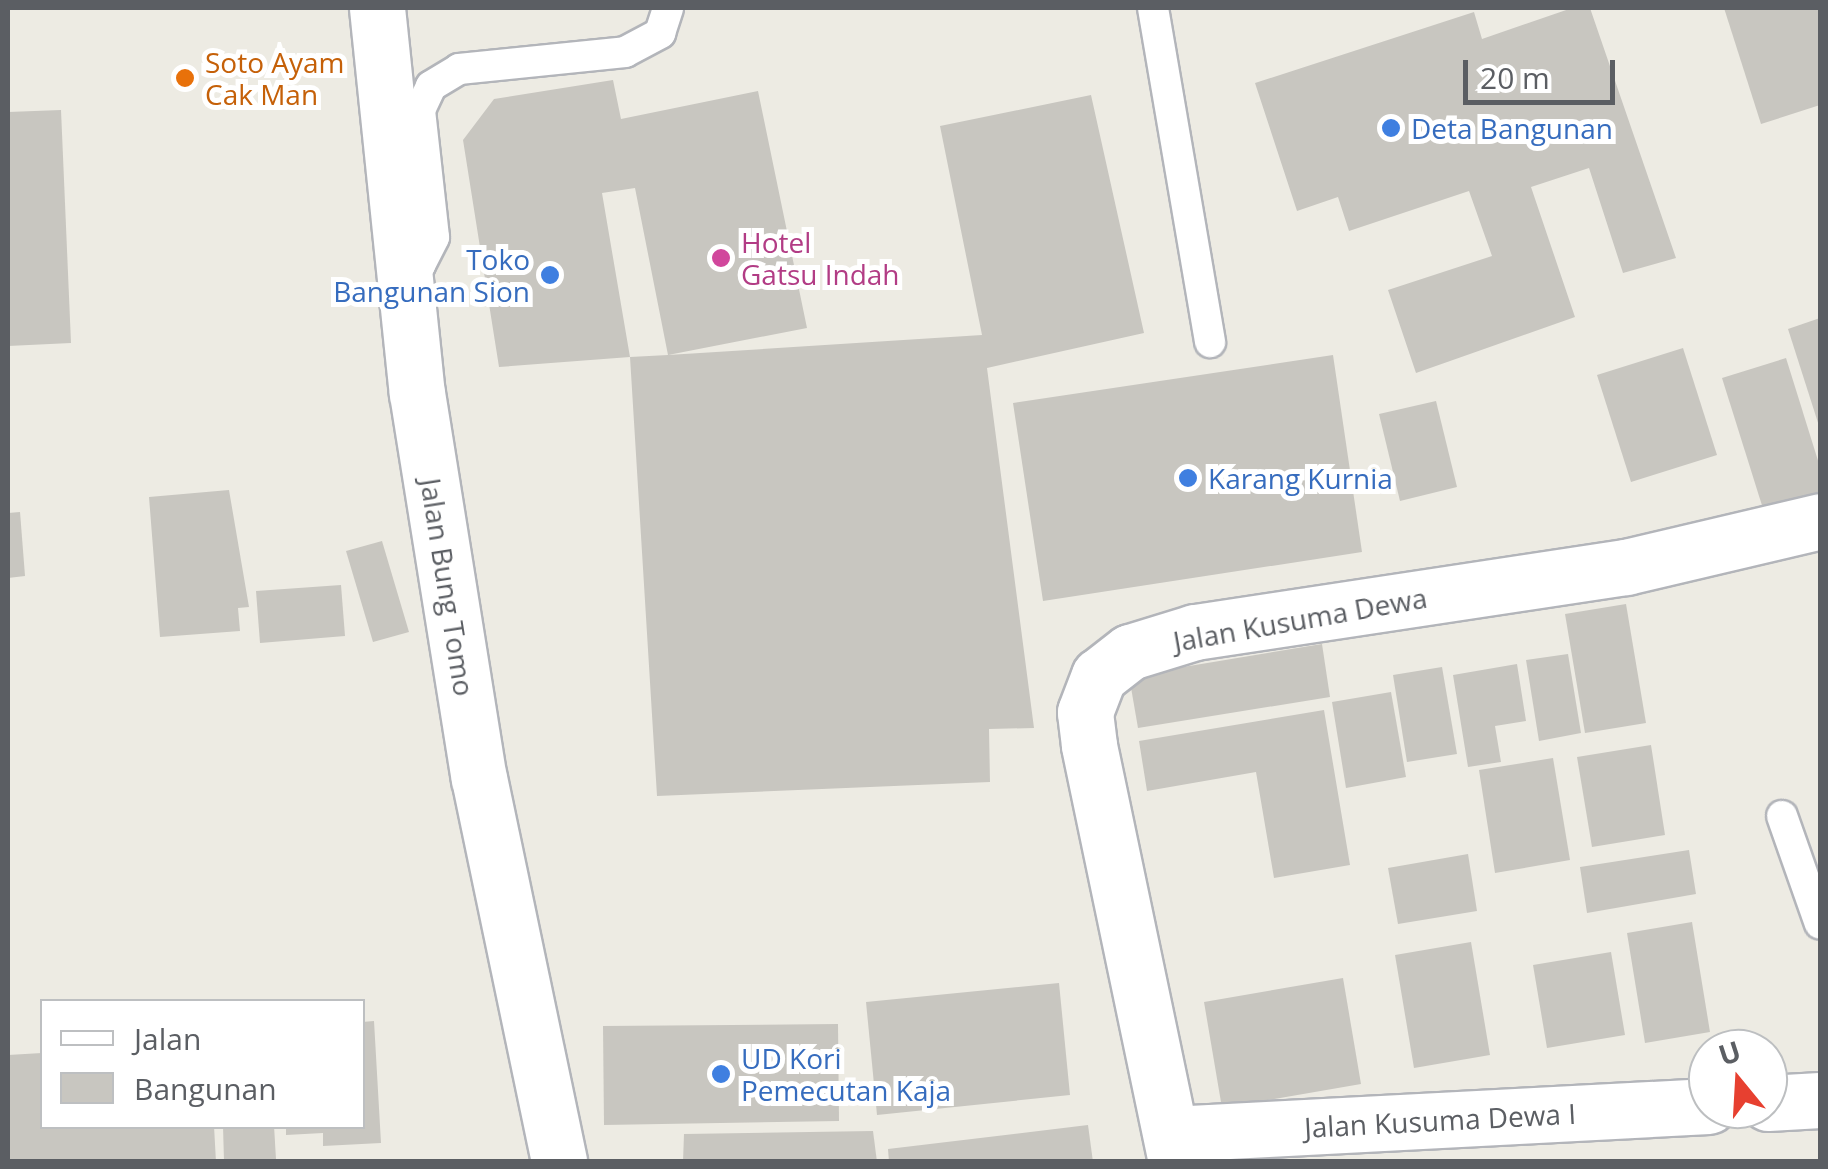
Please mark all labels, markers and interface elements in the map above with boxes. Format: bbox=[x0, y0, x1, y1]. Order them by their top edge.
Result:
scale bar bbox=[1468, 40, 1620, 102]
place label: Soto Ayam Cak Man bbox=[205, 45, 345, 111]
text: 20 m bbox=[1480, 57, 1550, 98]
marker: Soto Ayam Cak Man bbox=[174, 67, 196, 89]
place label: Deta Bangunan bbox=[1411, 111, 1613, 145]
marker: Deta Bangunan bbox=[1380, 117, 1402, 139]
place label: Hotel Gatsu Indah bbox=[741, 225, 900, 291]
place label: Toko Bangunan Sion bbox=[333, 242, 530, 308]
marker: Hotel Gatsu Indah bbox=[710, 247, 732, 269]
marker: Toko Bangunan Sion bbox=[539, 264, 561, 286]
place label: Karang Kurnia bbox=[1208, 461, 1393, 495]
marker: Karang Kurnia bbox=[1177, 467, 1199, 489]
street label: Jalan Bung Tomo bbox=[414, 476, 482, 698]
street label: Jalan Kusuma Dewa bbox=[1171, 580, 1429, 658]
legend bbox=[40, 999, 365, 1129]
text: Jalan bbox=[134, 1018, 201, 1059]
north arrow bbox=[1688, 1029, 1788, 1129]
text: U bbox=[1713, 1031, 1745, 1074]
place label: UD Kori Pemecutan Kaja bbox=[741, 1041, 951, 1107]
marker: UD Kori Pemecutan Kaja bbox=[710, 1063, 732, 1085]
text: Bangunan bbox=[134, 1068, 277, 1109]
street label: Jalan Kusuma Dewa I bbox=[1303, 1096, 1577, 1144]

